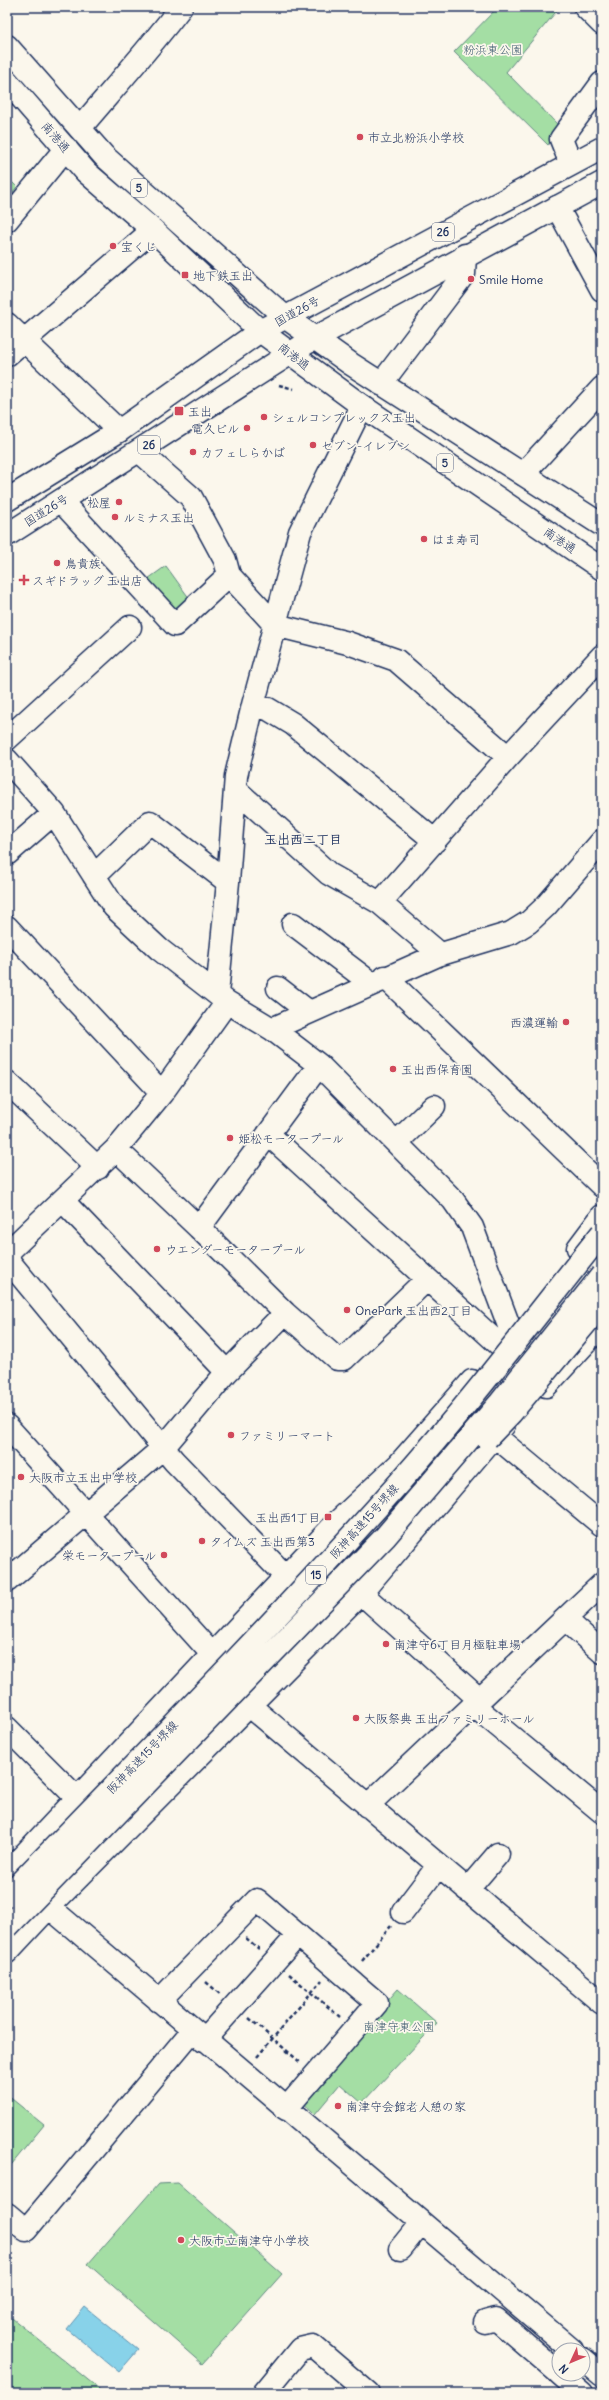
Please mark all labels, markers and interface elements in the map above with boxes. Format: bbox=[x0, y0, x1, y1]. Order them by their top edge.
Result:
park label: 粉浜東公園 bbox=[463, 42, 523, 57]
street label: 南港通 bbox=[39, 118, 73, 156]
place label: 市立北粉浜小学校 bbox=[368, 130, 464, 145]
marker: 市立北粉浜小学校 bbox=[355, 132, 365, 142]
road number: 5 bbox=[131, 179, 147, 197]
road number: 26 bbox=[432, 223, 454, 241]
place label: 宝くじ bbox=[121, 239, 157, 254]
marker: 宝くじ bbox=[108, 241, 118, 251]
place label: 地下鉄玉出 bbox=[193, 268, 253, 283]
marker: 地下鉄玉出 bbox=[180, 270, 190, 280]
place label: Smile Home bbox=[479, 272, 543, 287]
marker: Smile Home bbox=[466, 274, 476, 284]
street label: 国道26号 bbox=[272, 292, 322, 330]
street label: 南港通 bbox=[275, 339, 313, 373]
place label: 玉出 bbox=[188, 404, 212, 419]
marker: 玉出 bbox=[173, 405, 185, 417]
place label: シェルコンプレックス玉出 bbox=[272, 410, 416, 425]
marker: シェルコンプレックス玉出 bbox=[259, 412, 269, 422]
place label: 電久ビル bbox=[191, 421, 239, 436]
marker: 電久ビル bbox=[242, 423, 252, 433]
road number: 26 bbox=[138, 436, 160, 454]
place label: セブン-イレブン bbox=[321, 438, 410, 453]
marker: セブン-イレブン bbox=[308, 440, 318, 450]
place label: カフェしらかば bbox=[201, 445, 285, 460]
marker: カフェしらかば bbox=[188, 447, 198, 457]
road number: 5 bbox=[437, 454, 453, 472]
street label: 国道26号 bbox=[21, 491, 71, 529]
place label: 松屋 bbox=[87, 495, 111, 510]
marker: 松屋 bbox=[114, 497, 124, 507]
place label: ルミナス玉出 bbox=[123, 510, 194, 525]
marker: ルミナス玉出 bbox=[110, 512, 120, 522]
street label: 南港通 bbox=[541, 524, 579, 556]
place label: はま寿司 bbox=[432, 532, 480, 547]
marker: はま寿司 bbox=[419, 534, 429, 544]
place label: 鳥貴族 bbox=[65, 556, 101, 571]
marker: 鳥貴族 bbox=[52, 558, 62, 568]
place label: スギドラッグ 玉出店 bbox=[32, 573, 143, 588]
marker: スギドラッグ 玉出店 bbox=[19, 575, 29, 585]
district label: 玉出西二丁目 bbox=[264, 831, 342, 848]
place label: 西濃運輸 bbox=[510, 1015, 558, 1030]
marker: 西濃運輸 bbox=[561, 1017, 571, 1027]
place label: 玉出西保育園 bbox=[401, 1062, 473, 1077]
marker: 玉出西保育園 bbox=[388, 1064, 398, 1074]
place label: 姫松モータープール bbox=[238, 1131, 344, 1146]
marker: 姫松モータープール bbox=[225, 1133, 235, 1143]
place label: ウエンダーモータープール bbox=[165, 1242, 305, 1257]
marker: ウエンダーモータープール bbox=[152, 1244, 162, 1254]
place label: OnePark 玉出西2丁目 bbox=[355, 1303, 472, 1318]
marker: OnePark 玉出西2丁目 bbox=[342, 1305, 352, 1315]
place label: ファミリーマート bbox=[239, 1428, 335, 1443]
marker: ファミリーマート bbox=[226, 1430, 236, 1440]
place label: 大阪市立玉出中学校 bbox=[29, 1470, 137, 1485]
marker: 大阪市立玉出中学校 bbox=[16, 1472, 26, 1482]
street label: 阪神高速15号堺線 bbox=[326, 1480, 402, 1562]
place label: 玉出西1丁目 bbox=[255, 1510, 320, 1525]
marker: 玉出西1丁目 bbox=[323, 1512, 333, 1522]
place label: タイムズ 玉出西第3 bbox=[210, 1534, 315, 1549]
marker: タイムズ 玉出西第3 bbox=[197, 1536, 207, 1546]
place label: 栄モータープール bbox=[62, 1548, 156, 1563]
marker: 栄モータープール bbox=[159, 1550, 169, 1560]
road number: 15 bbox=[306, 1566, 326, 1584]
place label: 南津守6丁目月極駐車場 bbox=[394, 1637, 521, 1652]
marker: 南津守6丁目月極駐車場 bbox=[381, 1639, 391, 1649]
place label: 大阪祭典 玉出ファミリーホール bbox=[364, 1711, 534, 1726]
marker: 大阪祭典 玉出ファミリーホール bbox=[351, 1713, 361, 1723]
street label: 阪神高速15号堺線 bbox=[103, 1717, 181, 1797]
park label: 南津守東公園 bbox=[363, 2019, 435, 2034]
place label: 南津守会館老人憩の家 bbox=[346, 2099, 466, 2114]
marker: 南津守会館老人憩の家 bbox=[333, 2101, 343, 2111]
place label: 大阪市立南津守小学校 bbox=[189, 2233, 309, 2248]
marker: 大阪市立南津守小学校 bbox=[176, 2235, 186, 2245]
north arrow bbox=[551, 2342, 591, 2382]
text: N bbox=[556, 2361, 571, 2377]

